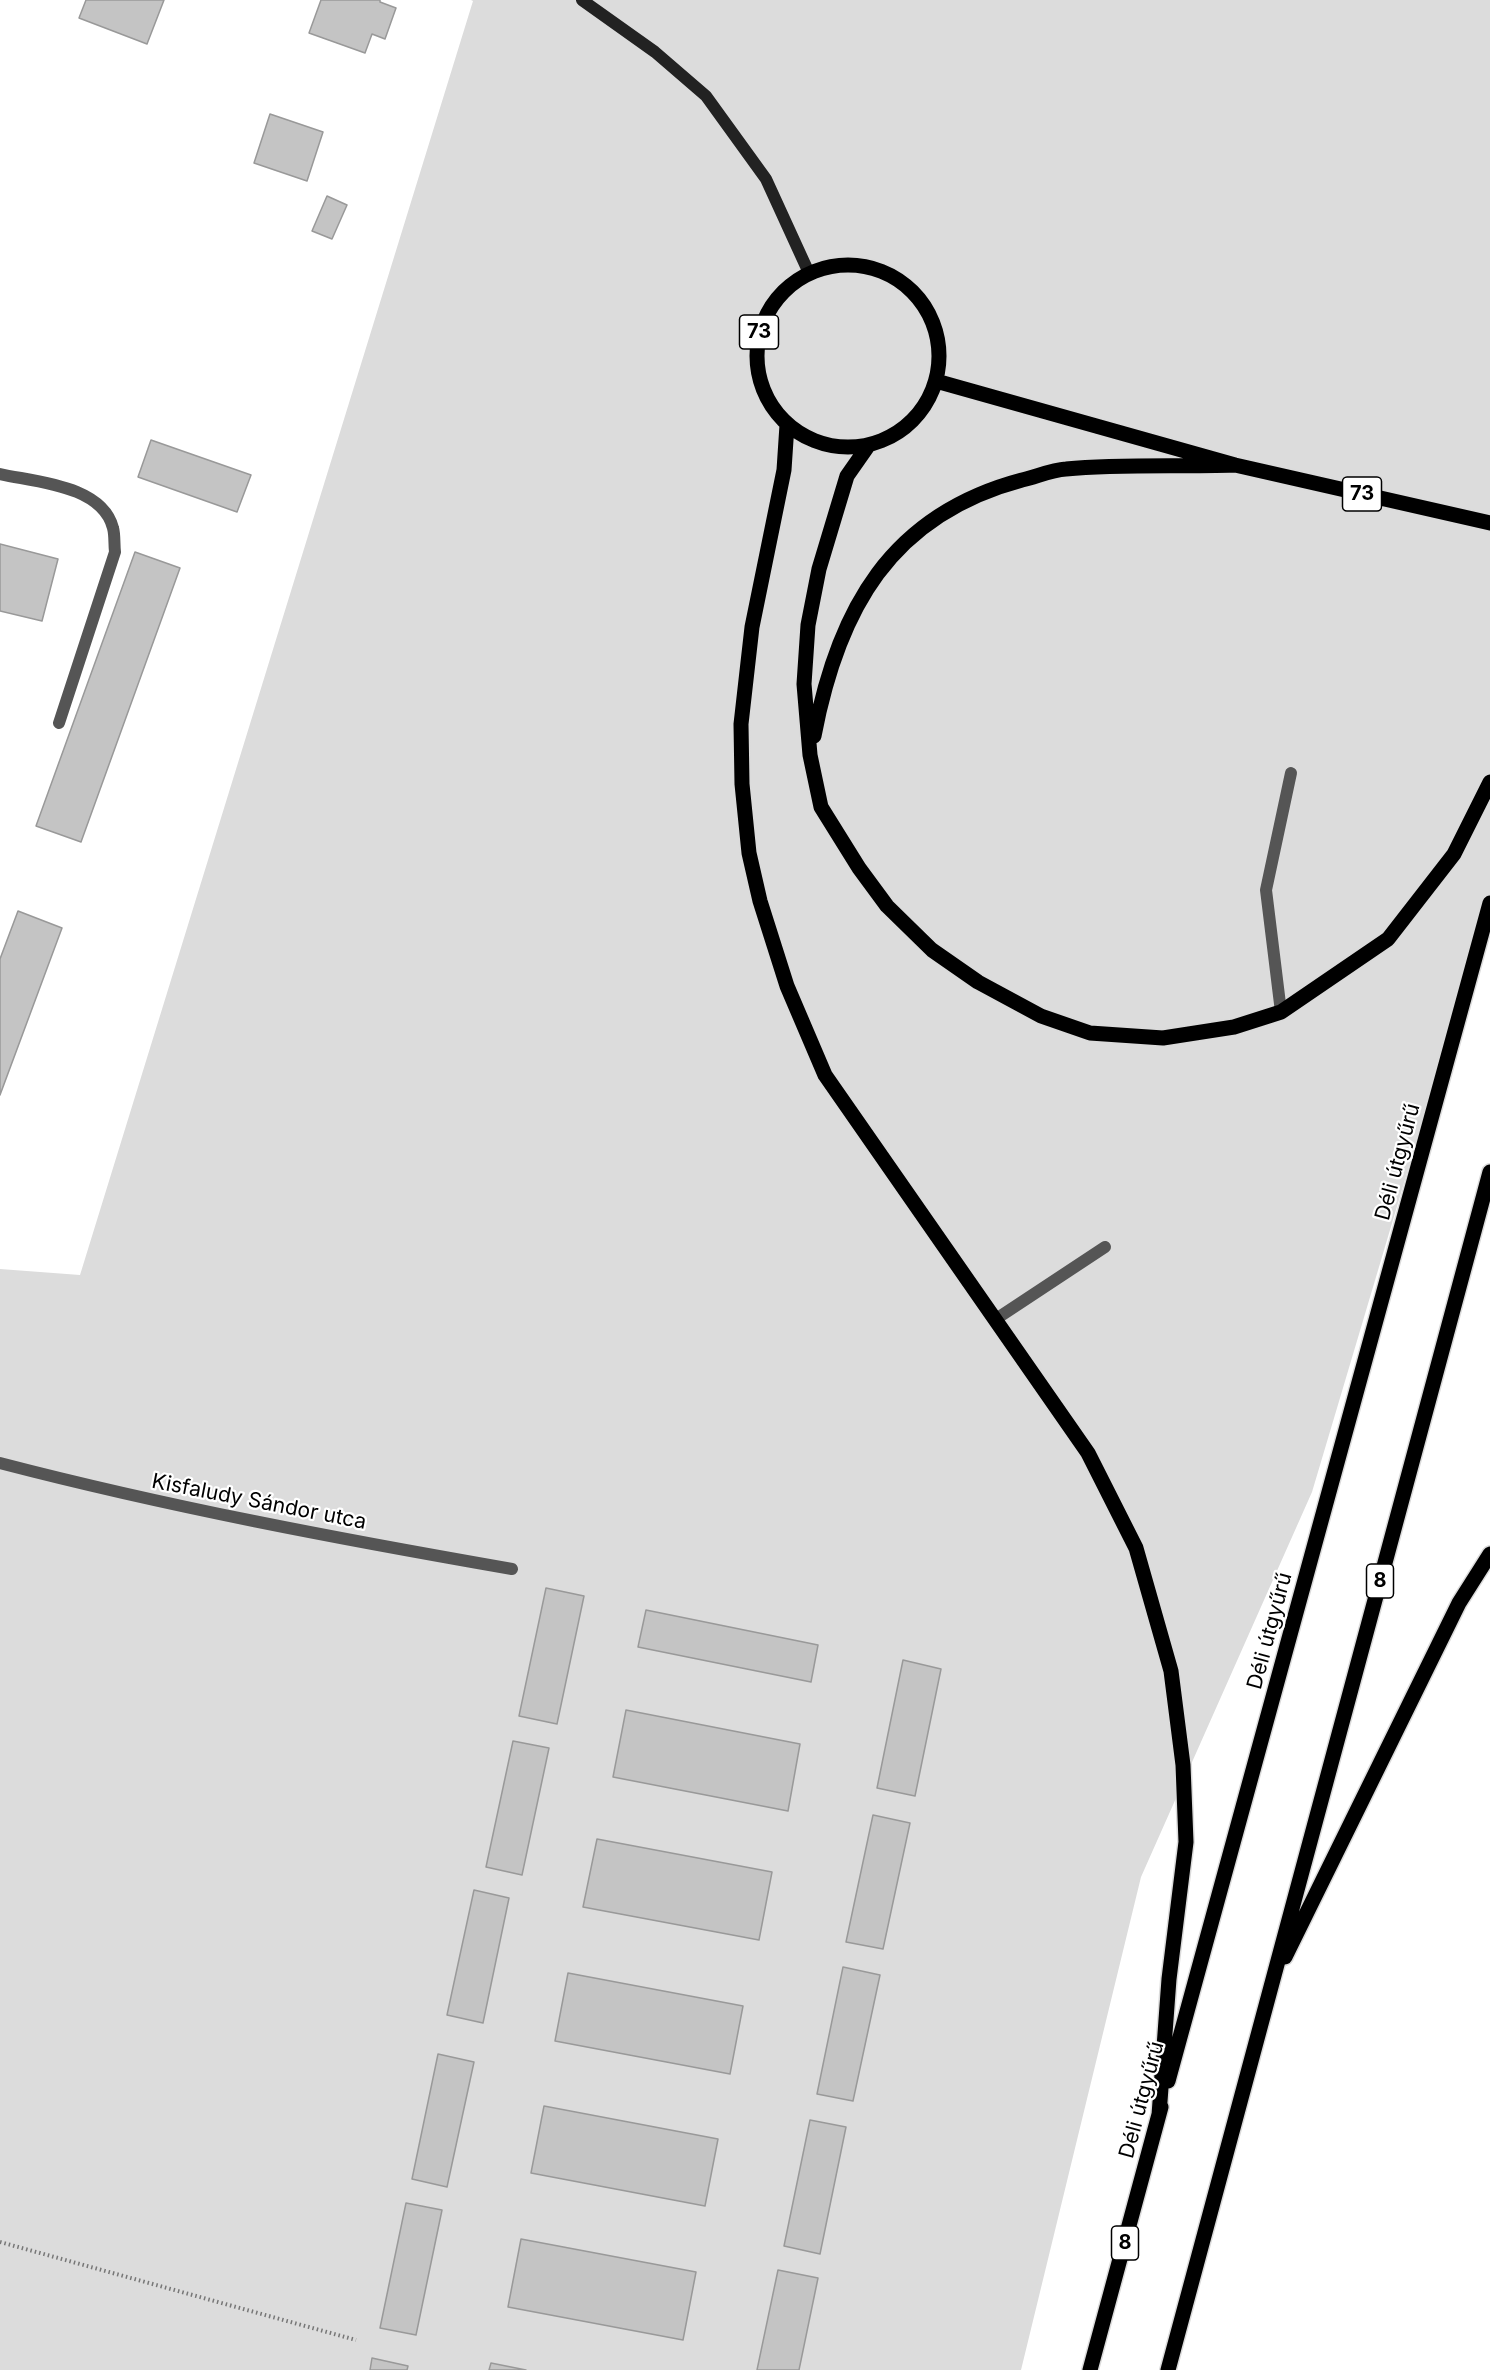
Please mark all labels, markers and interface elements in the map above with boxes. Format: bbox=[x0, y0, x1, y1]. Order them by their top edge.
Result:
road number: 73 bbox=[740, 315, 778, 349]
road number: 73 bbox=[1342, 477, 1382, 511]
street label: Déli útgyűrű bbox=[1370, 1101, 1426, 1223]
street label: Kisfaludy Sándor utca bbox=[150, 1469, 368, 1535]
road number: 8 bbox=[1366, 1564, 1394, 1598]
street label: Déli útgyűrű bbox=[1242, 1570, 1298, 1692]
street label: Déli útgyűrű bbox=[1114, 2039, 1170, 2161]
road number: 8 bbox=[1112, 2226, 1138, 2260]

